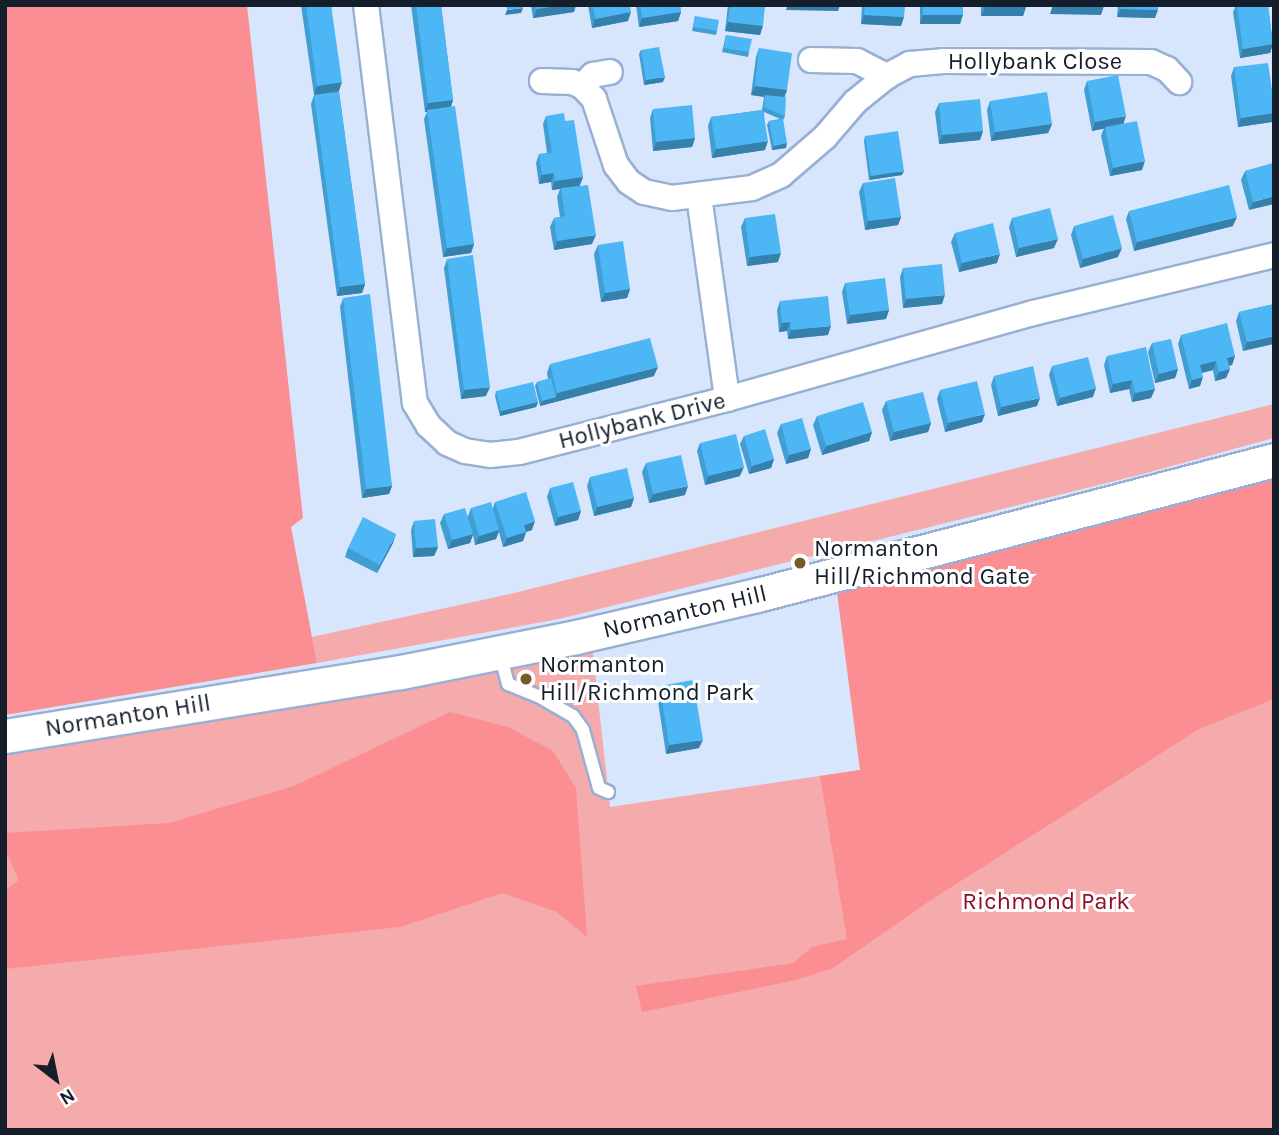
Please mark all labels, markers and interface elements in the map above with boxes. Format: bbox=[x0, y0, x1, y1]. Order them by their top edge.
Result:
street label: Hollybank Close bbox=[948, 48, 1122, 76]
street label: Hollybank Drive bbox=[556, 386, 728, 456]
place label: Normanton Hill/Richmond Gate bbox=[814, 535, 1030, 591]
marker: Normanton Hill/Richmond Gate bbox=[792, 555, 808, 571]
street label: Normanton Hill bbox=[600, 579, 770, 645]
place label: Normanton Hill/Richmond Park bbox=[540, 651, 754, 707]
marker: Normanton Hill/Richmond Park bbox=[518, 671, 534, 687]
street label: Normanton Hill bbox=[43, 689, 213, 743]
park label: Richmond Park bbox=[962, 888, 1130, 916]
north arrow bbox=[21, 1044, 91, 1114]
text: N bbox=[56, 1084, 79, 1110]

